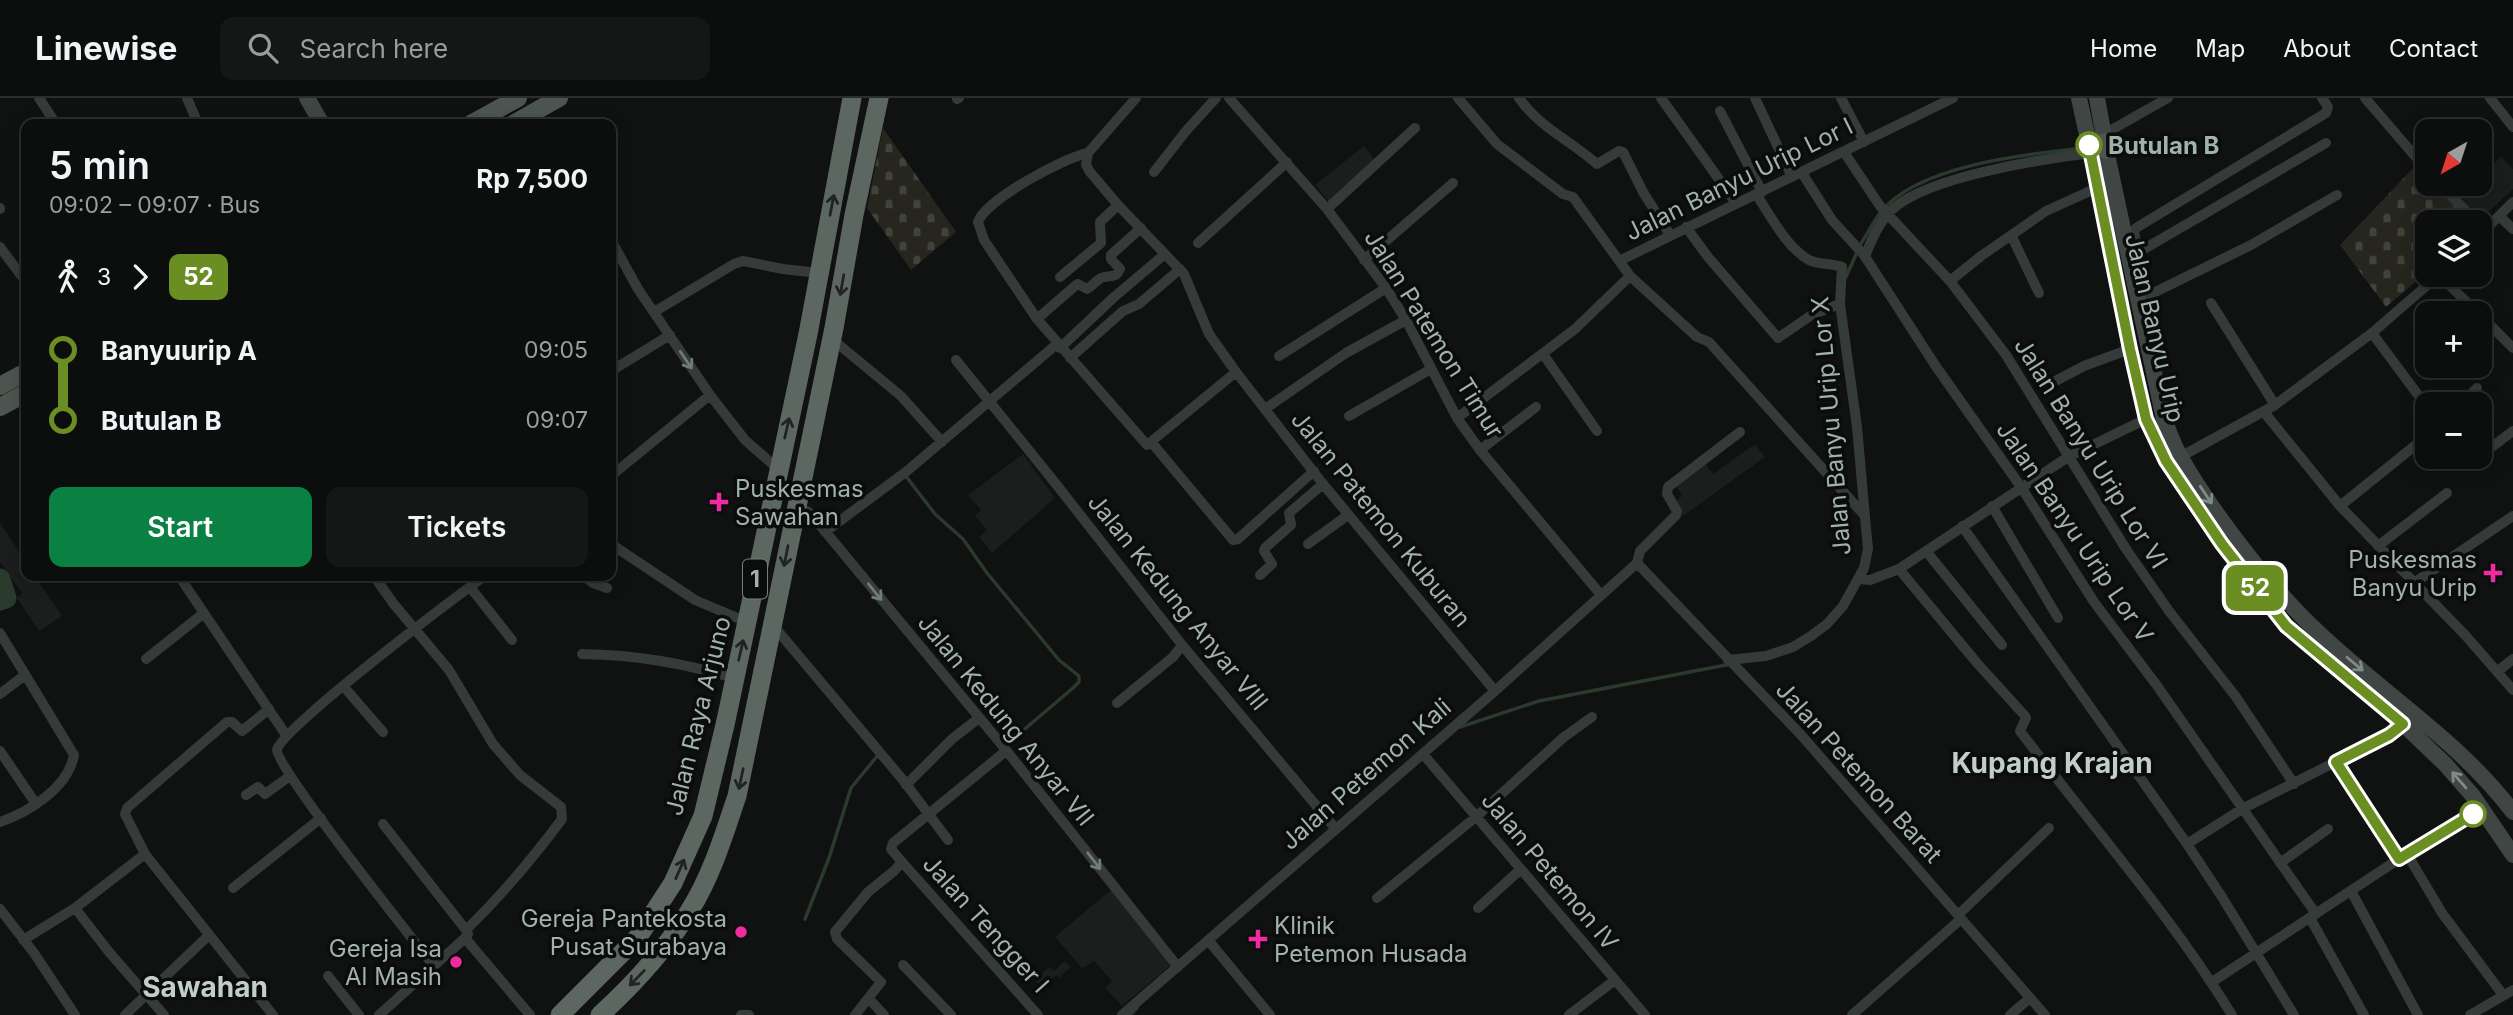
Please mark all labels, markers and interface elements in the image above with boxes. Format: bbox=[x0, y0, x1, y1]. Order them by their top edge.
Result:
search box bbox=[220, 17, 710, 80]
text: Linewise bbox=[35, 28, 178, 68]
icon: search bbox=[244, 29, 282, 67]
text: Search here bbox=[300, 33, 448, 64]
text: Home bbox=[2090, 34, 2157, 63]
text: Map bbox=[2195, 34, 2245, 63]
text: About bbox=[2283, 34, 2351, 63]
text: Contact bbox=[2389, 34, 2478, 63]
street label: Jalan Banyu Urip Lor I bbox=[1620, 111, 1858, 247]
north arrow bbox=[2415, 119, 2492, 196]
map controls bbox=[2415, 119, 2492, 469]
place label: Butulan B bbox=[2108, 131, 2220, 160]
marker: Butulan B bbox=[2076, 132, 2102, 158]
text: 5 min bbox=[49, 142, 150, 188]
text: Rp 7,500 bbox=[476, 163, 588, 194]
text: 09:02 – 09:07 · Bus bbox=[49, 191, 260, 219]
one-way arrow bbox=[825, 194, 839, 217]
button: layers bbox=[2415, 210, 2492, 287]
street label: Jalan Patemon Timur bbox=[1358, 225, 1510, 443]
street label: Jalan Banyu Urip bbox=[2119, 231, 2191, 425]
icon: walk bbox=[49, 258, 87, 296]
icon: forward bbox=[121, 258, 159, 296]
text: 52 bbox=[183, 262, 214, 291]
text: 3 bbox=[97, 263, 111, 291]
one-way arrow bbox=[835, 273, 848, 296]
street label: Jalan Banyu Urip Lor X bbox=[1805, 295, 1857, 557]
button: + bbox=[2415, 301, 2492, 378]
street label: Jalan Banyu Urip Lor VI bbox=[2008, 333, 2174, 573]
text: Banyuurip A bbox=[101, 335, 257, 366]
text: 09:05 bbox=[524, 336, 588, 364]
one-way arrow bbox=[679, 350, 694, 369]
button: − bbox=[2415, 392, 2492, 469]
text: Butulan B bbox=[101, 405, 222, 436]
street label: Jalan Patemon Kuburan bbox=[1285, 405, 1477, 633]
text: 09:07 bbox=[526, 406, 588, 434]
street label: Jalan Banyu Urip Lor V bbox=[1990, 416, 2160, 648]
one-way arrow bbox=[781, 417, 794, 440]
place label: Puskesmas Sawahan bbox=[735, 474, 864, 531]
one-way arrow bbox=[2199, 484, 2213, 504]
button: Start bbox=[49, 487, 312, 567]
button: Tickets bbox=[326, 487, 588, 567]
street label: Jalan Kedung Anyar VIII bbox=[1082, 488, 1274, 716]
marker: Puskesmas Sawahan bbox=[709, 492, 729, 512]
one-way arrow bbox=[779, 544, 792, 567]
place label: Puskesmas Banyu Urip bbox=[2348, 545, 2477, 602]
road number: 1 bbox=[743, 559, 767, 598]
marker: Puskesmas Banyu Urip bbox=[2483, 563, 2503, 583]
line badge: 52 bbox=[2224, 565, 2286, 611]
text: 52 bbox=[2240, 573, 2270, 602]
one-way arrow bbox=[867, 582, 882, 600]
street label: Jalan Kedung Anyar VII bbox=[912, 608, 1100, 832]
street label: Jalan Raya Arjuno bbox=[659, 614, 737, 818]
one-way arrow bbox=[735, 639, 748, 662]
one-way arrow bbox=[2346, 657, 2364, 672]
street label: Jalan Petemon Barat bbox=[1770, 675, 1948, 869]
street label: Jalan Petemon Kali bbox=[1275, 692, 1457, 856]
district label: Kupang Krajan bbox=[1951, 746, 2153, 780]
one-way arrow bbox=[733, 767, 747, 790]
one-way arrow bbox=[2451, 771, 2467, 789]
street label: Jalan Petemon IV bbox=[1475, 786, 1625, 956]
unlabelled marker bbox=[2460, 801, 2486, 827]
street label: Jalan Tengger I bbox=[917, 849, 1055, 999]
one-way arrow bbox=[1086, 852, 1101, 870]
one-way arrow bbox=[674, 859, 687, 880]
place label: Gereja Pantekosta Pusat Surabaya bbox=[521, 904, 727, 961]
place label: Klinik Petemon Husada bbox=[1274, 911, 1468, 968]
marker: Gereja Pantekosta Pusat Surabaya bbox=[733, 924, 749, 940]
marker: Klinik Petemon Husada bbox=[1248, 929, 1268, 949]
place label: Gereja Isa Al Masih bbox=[329, 934, 442, 991]
marker: Gereja Isa Al Masih bbox=[448, 954, 464, 970]
one-way arrow bbox=[628, 969, 645, 986]
district label: Sawahan bbox=[142, 970, 268, 1004]

